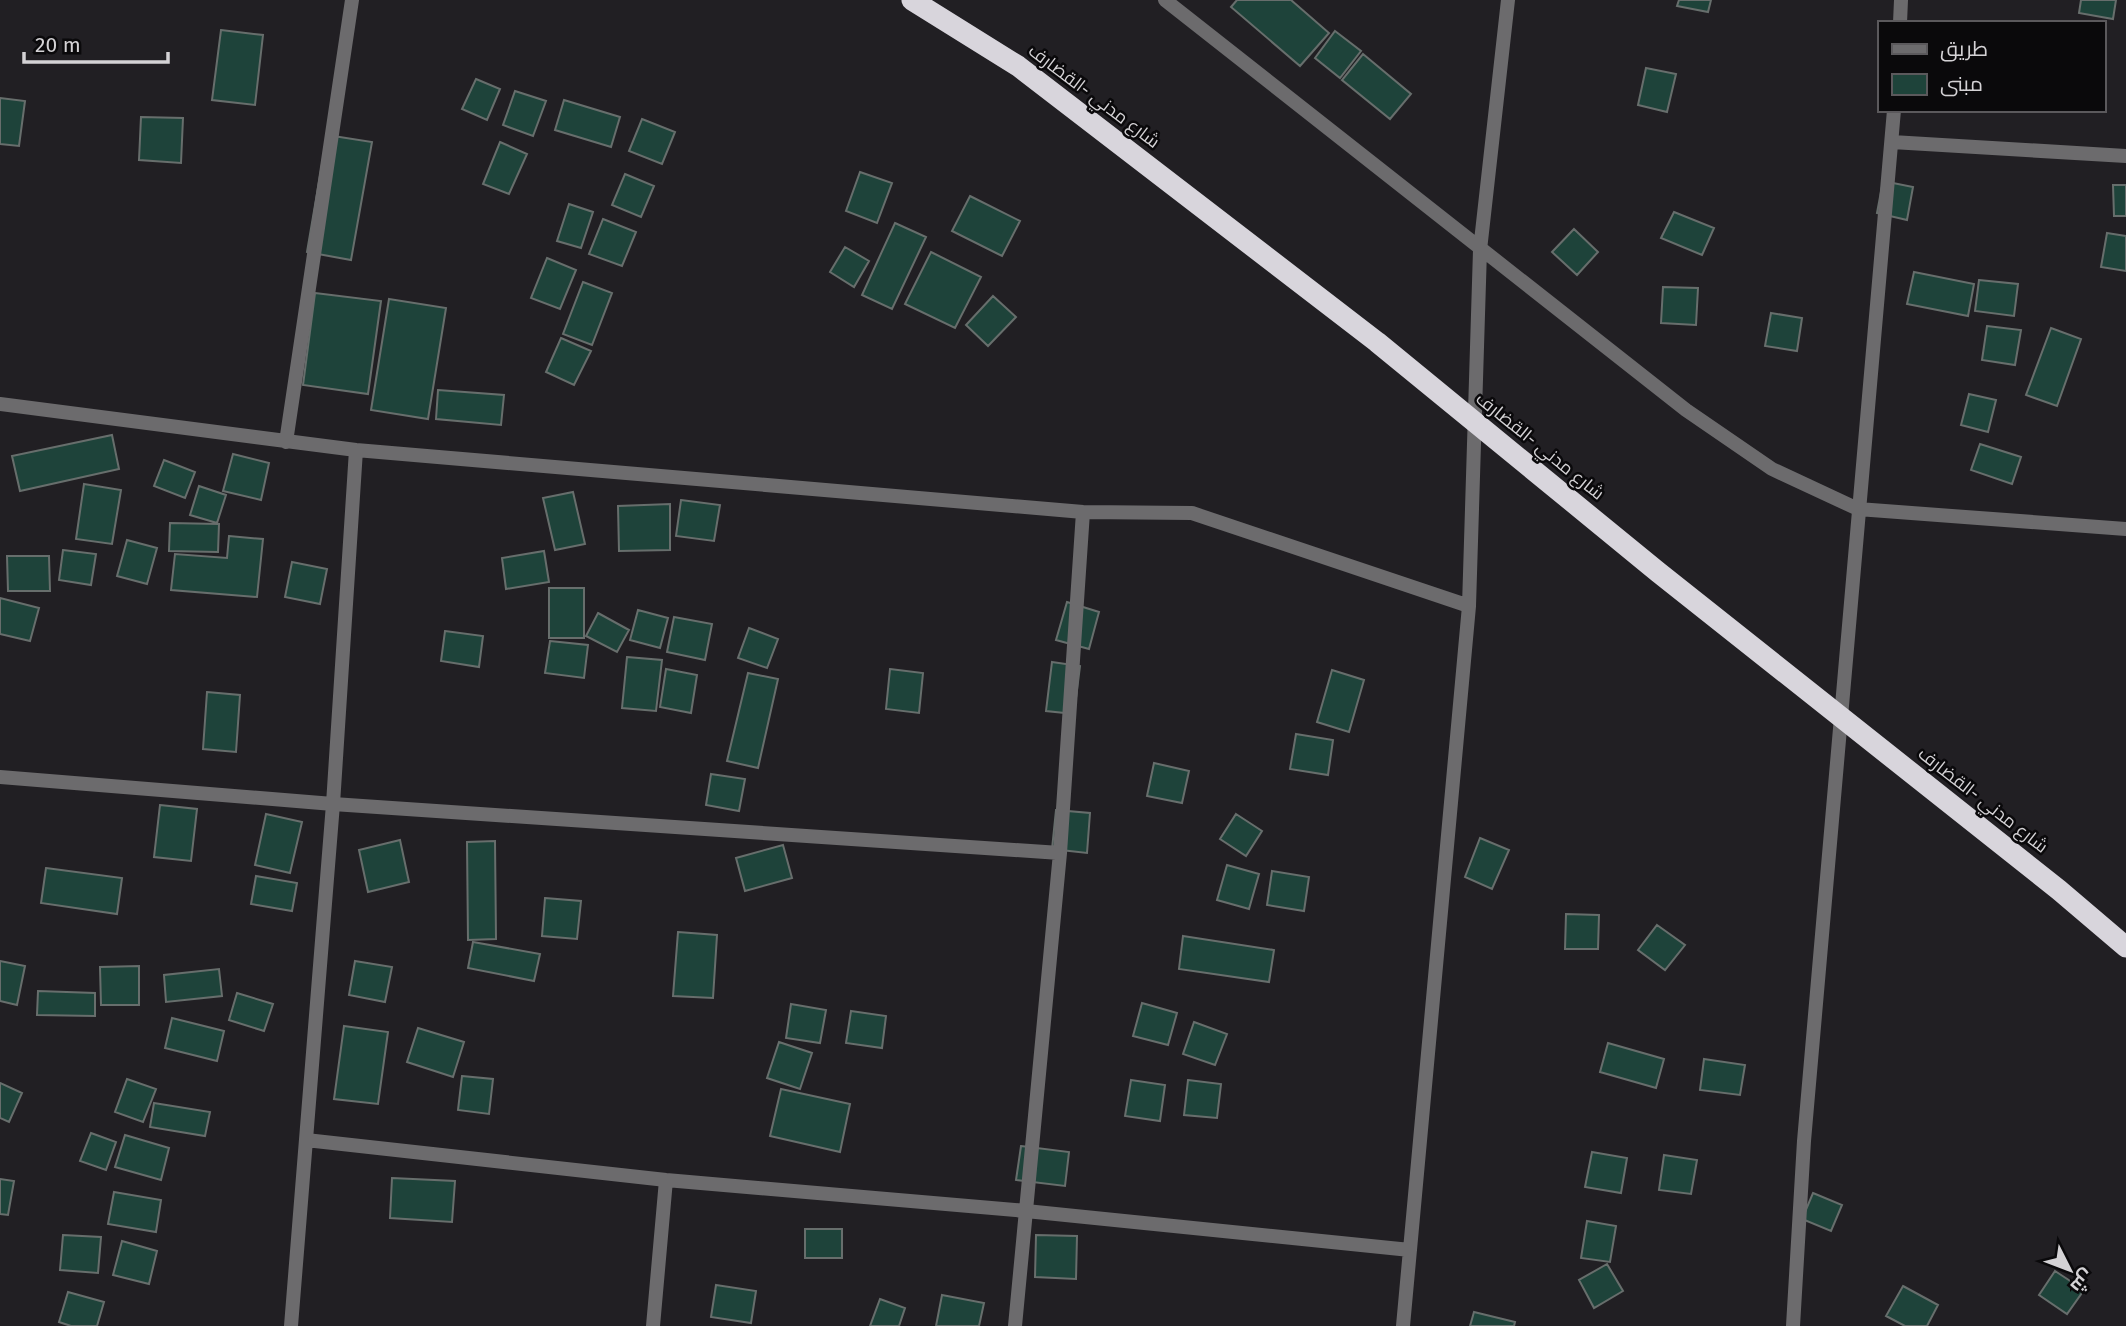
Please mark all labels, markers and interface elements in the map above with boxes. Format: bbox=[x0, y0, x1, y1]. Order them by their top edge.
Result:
scale bar bbox=[24, 21, 168, 65]
legend bbox=[1878, 21, 2105, 112]
text: 20 m bbox=[35, 32, 81, 58]
text: طريق bbox=[1940, 36, 1988, 62]
street label: شارع مدني -القضارف bbox=[1022, 39, 1164, 155]
text: مبنى bbox=[1940, 71, 1983, 97]
street label: شارع مدني -القضارف bbox=[1469, 387, 1609, 507]
street label: شارع مدني -القضارف bbox=[1912, 742, 2052, 860]
north arrow bbox=[2035, 1235, 2105, 1305]
text: ش bbox=[2066, 1264, 2099, 1298]

